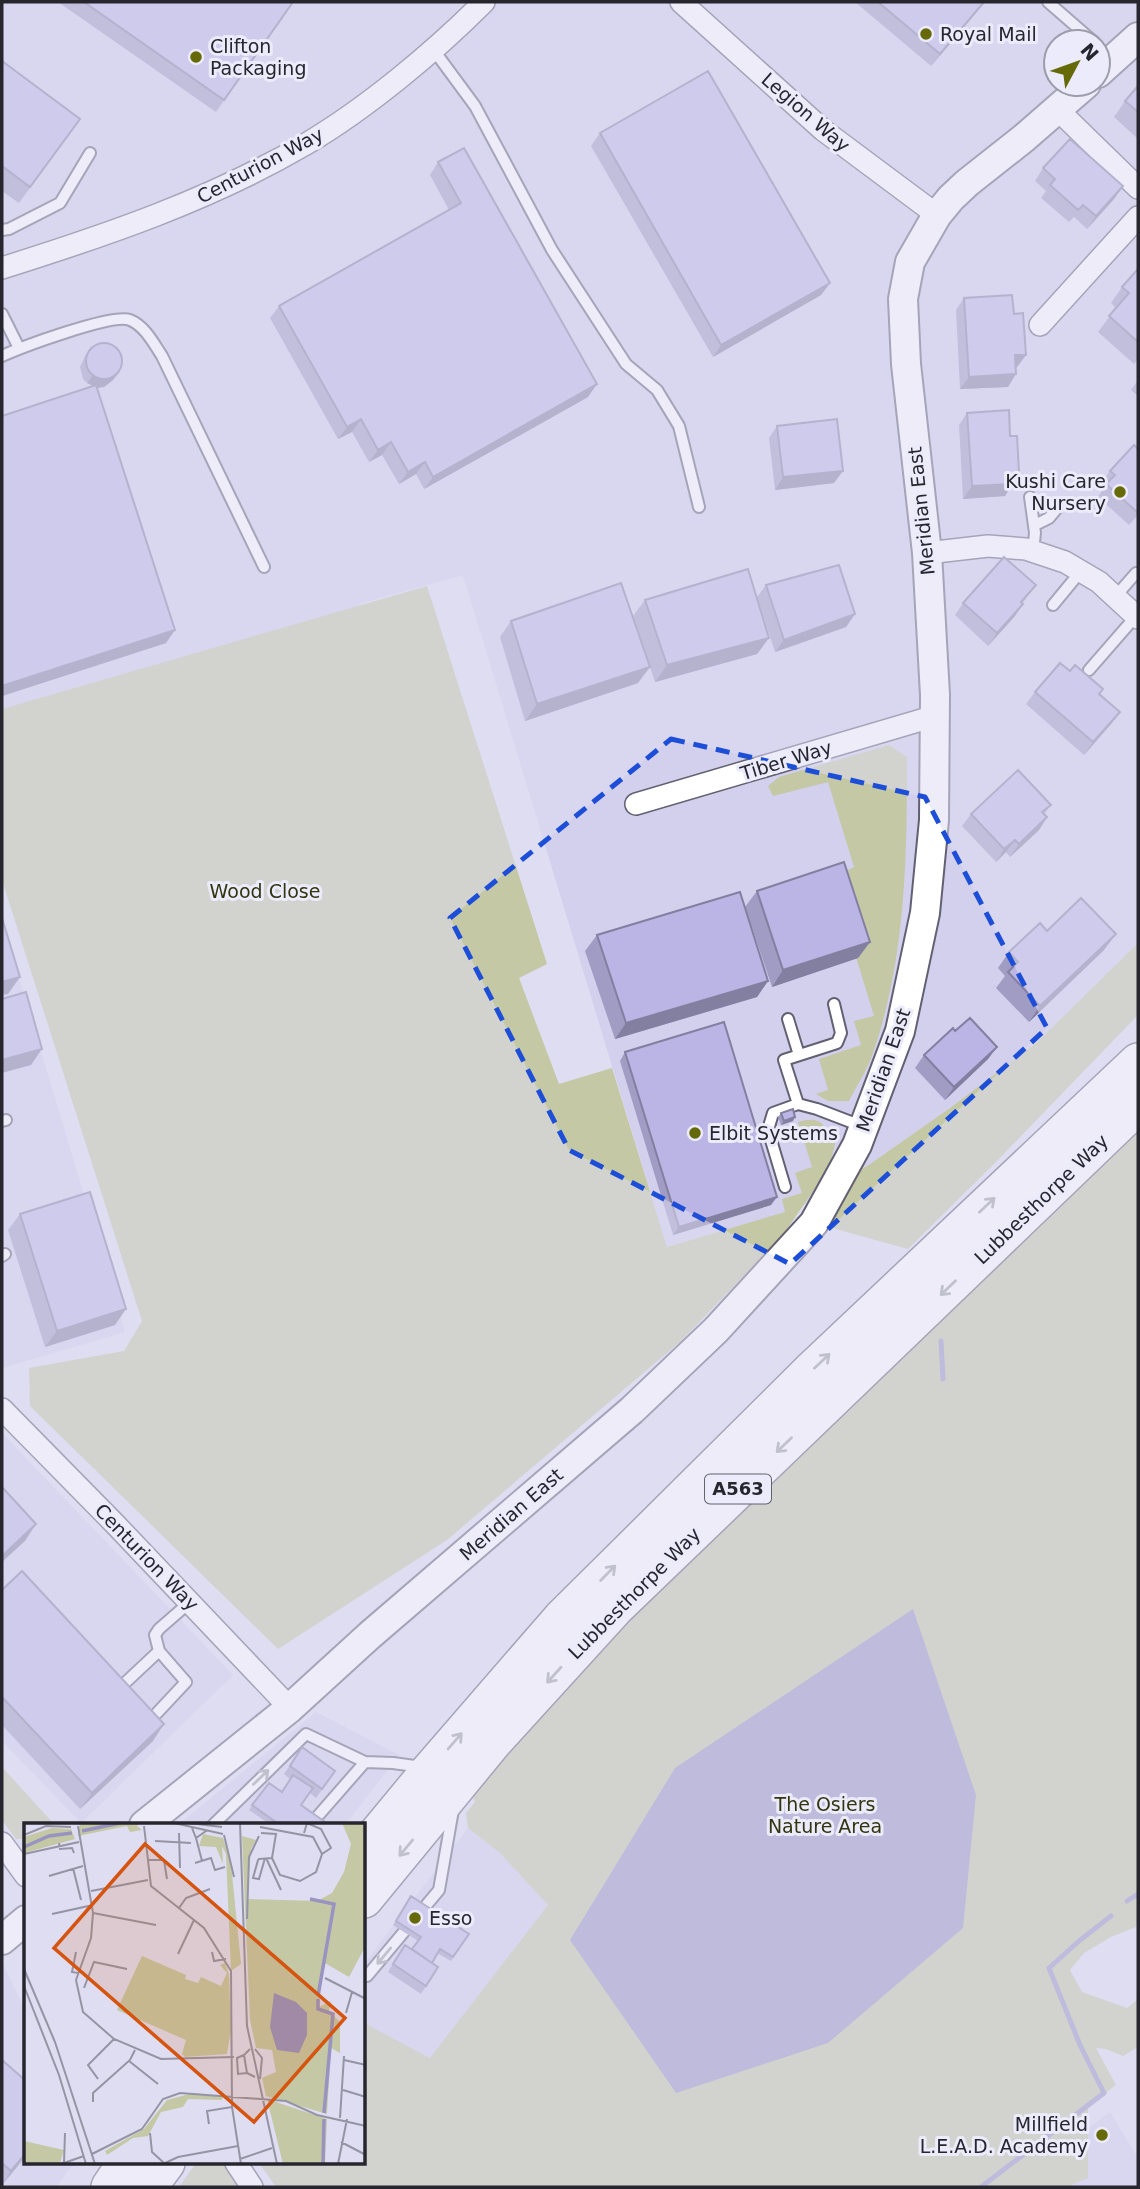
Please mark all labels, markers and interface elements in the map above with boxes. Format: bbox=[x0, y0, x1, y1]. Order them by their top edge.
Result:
place label: Royal Mail bbox=[940, 23, 1037, 45]
marker: Royal Mail bbox=[918, 26, 934, 42]
north arrow bbox=[1042, 28, 1112, 98]
place label: Clifton Packaging bbox=[210, 35, 306, 79]
text: N bbox=[1076, 39, 1103, 65]
marker: Clifton Packaging bbox=[188, 49, 204, 65]
street label: Legion Way bbox=[757, 68, 855, 156]
street label: Centurion Way bbox=[193, 122, 327, 208]
street label: Meridian East bbox=[903, 446, 939, 576]
place label: Kushi Care Nursery bbox=[1005, 470, 1106, 514]
marker: Kushi Care Nursery bbox=[1112, 484, 1128, 500]
street label: Tiber Way bbox=[737, 736, 834, 785]
park label: Wood Close bbox=[210, 880, 320, 902]
street label: Meridian East bbox=[852, 1005, 914, 1135]
place label: Elbit Systems bbox=[709, 1122, 838, 1144]
marker: Elbit Systems bbox=[687, 1125, 703, 1141]
street label: Lubbesthorpe Way bbox=[970, 1130, 1112, 1268]
one-way arrow bbox=[979, 1196, 996, 1213]
one-way arrow bbox=[940, 1279, 957, 1296]
one-way arrow bbox=[813, 1352, 830, 1369]
one-way arrow bbox=[775, 1437, 792, 1454]
street label: Meridian East bbox=[455, 1463, 567, 1565]
road number: A563 bbox=[705, 1474, 771, 1504]
street label: Centurion Way bbox=[91, 1499, 203, 1615]
street label: Lubbesthorpe Way bbox=[564, 1523, 704, 1663]
one-way arrow bbox=[599, 1564, 616, 1581]
one-way arrow bbox=[545, 1666, 562, 1683]
one-way arrow bbox=[447, 1732, 463, 1750]
one-way arrow bbox=[253, 1769, 270, 1786]
park label: The Osiers Nature Area bbox=[768, 1793, 882, 1837]
inset map bbox=[24, 1823, 366, 2164]
one-way arrow bbox=[398, 1839, 414, 1857]
place label: Esso bbox=[429, 1907, 472, 1929]
marker: Esso bbox=[407, 1910, 423, 1926]
one-way arrow bbox=[376, 1946, 392, 1964]
place label: Millfield L.E.A.D. Academy bbox=[920, 2113, 1088, 2157]
marker: Millfield L.E.A.D. Academy bbox=[1094, 2127, 1110, 2143]

